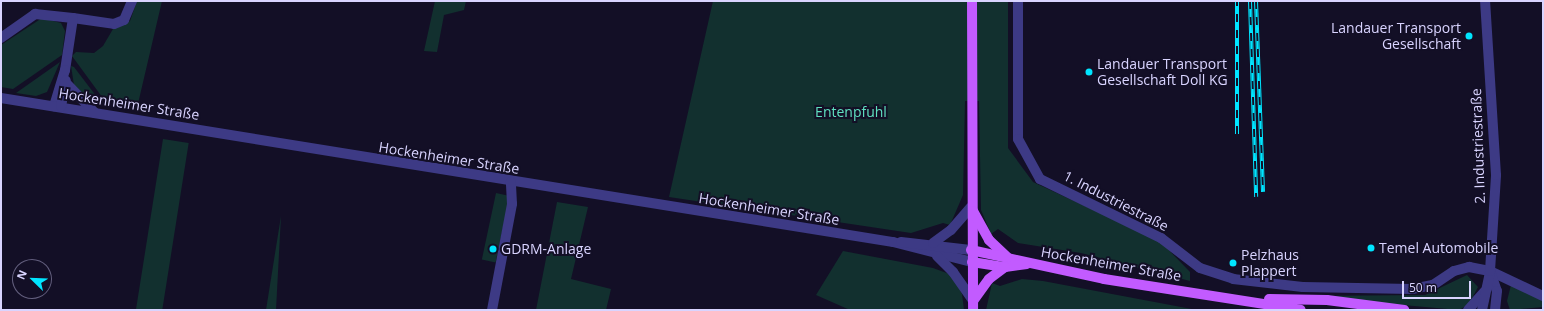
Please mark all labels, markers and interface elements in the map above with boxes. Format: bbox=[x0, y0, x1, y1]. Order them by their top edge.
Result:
place label: Landauer Transport Gesellschaft bbox=[1331, 20, 1461, 52]
marker: Landauer Transport Gesellschaft bbox=[1464, 31, 1474, 41]
place label: Landauer Transport Gesellschaft Doll KG bbox=[1097, 56, 1228, 88]
marker: Landauer Transport Gesellschaft Doll KG bbox=[1084, 67, 1094, 77]
street label: Hockenheimer Straße bbox=[57, 85, 201, 123]
street label: 2. Industriestraße bbox=[1468, 88, 1488, 204]
park label: Entenpfuhl bbox=[815, 104, 887, 120]
street label: Hockenheimer Straße bbox=[377, 139, 521, 177]
street label: 1. Industriestraße bbox=[1061, 167, 1171, 235]
street label: Hockenheimer Straße bbox=[697, 190, 841, 228]
place label: Temel Automobile bbox=[1379, 240, 1498, 256]
place label: GDRM-Anlage bbox=[501, 241, 591, 257]
street label: Hockenheimer Straße bbox=[1040, 243, 1182, 285]
marker: Temel Automobile bbox=[1366, 243, 1376, 253]
marker: GDRM-Anlage bbox=[488, 244, 498, 254]
place label: Pelzhaus Plappert bbox=[1241, 247, 1299, 280]
marker: Pelzhaus Plappert bbox=[1228, 258, 1238, 268]
north arrow bbox=[12, 259, 52, 299]
text: N bbox=[13, 267, 30, 282]
scale bar bbox=[1404, 273, 1473, 299]
text: 50 m bbox=[1409, 279, 1437, 296]

